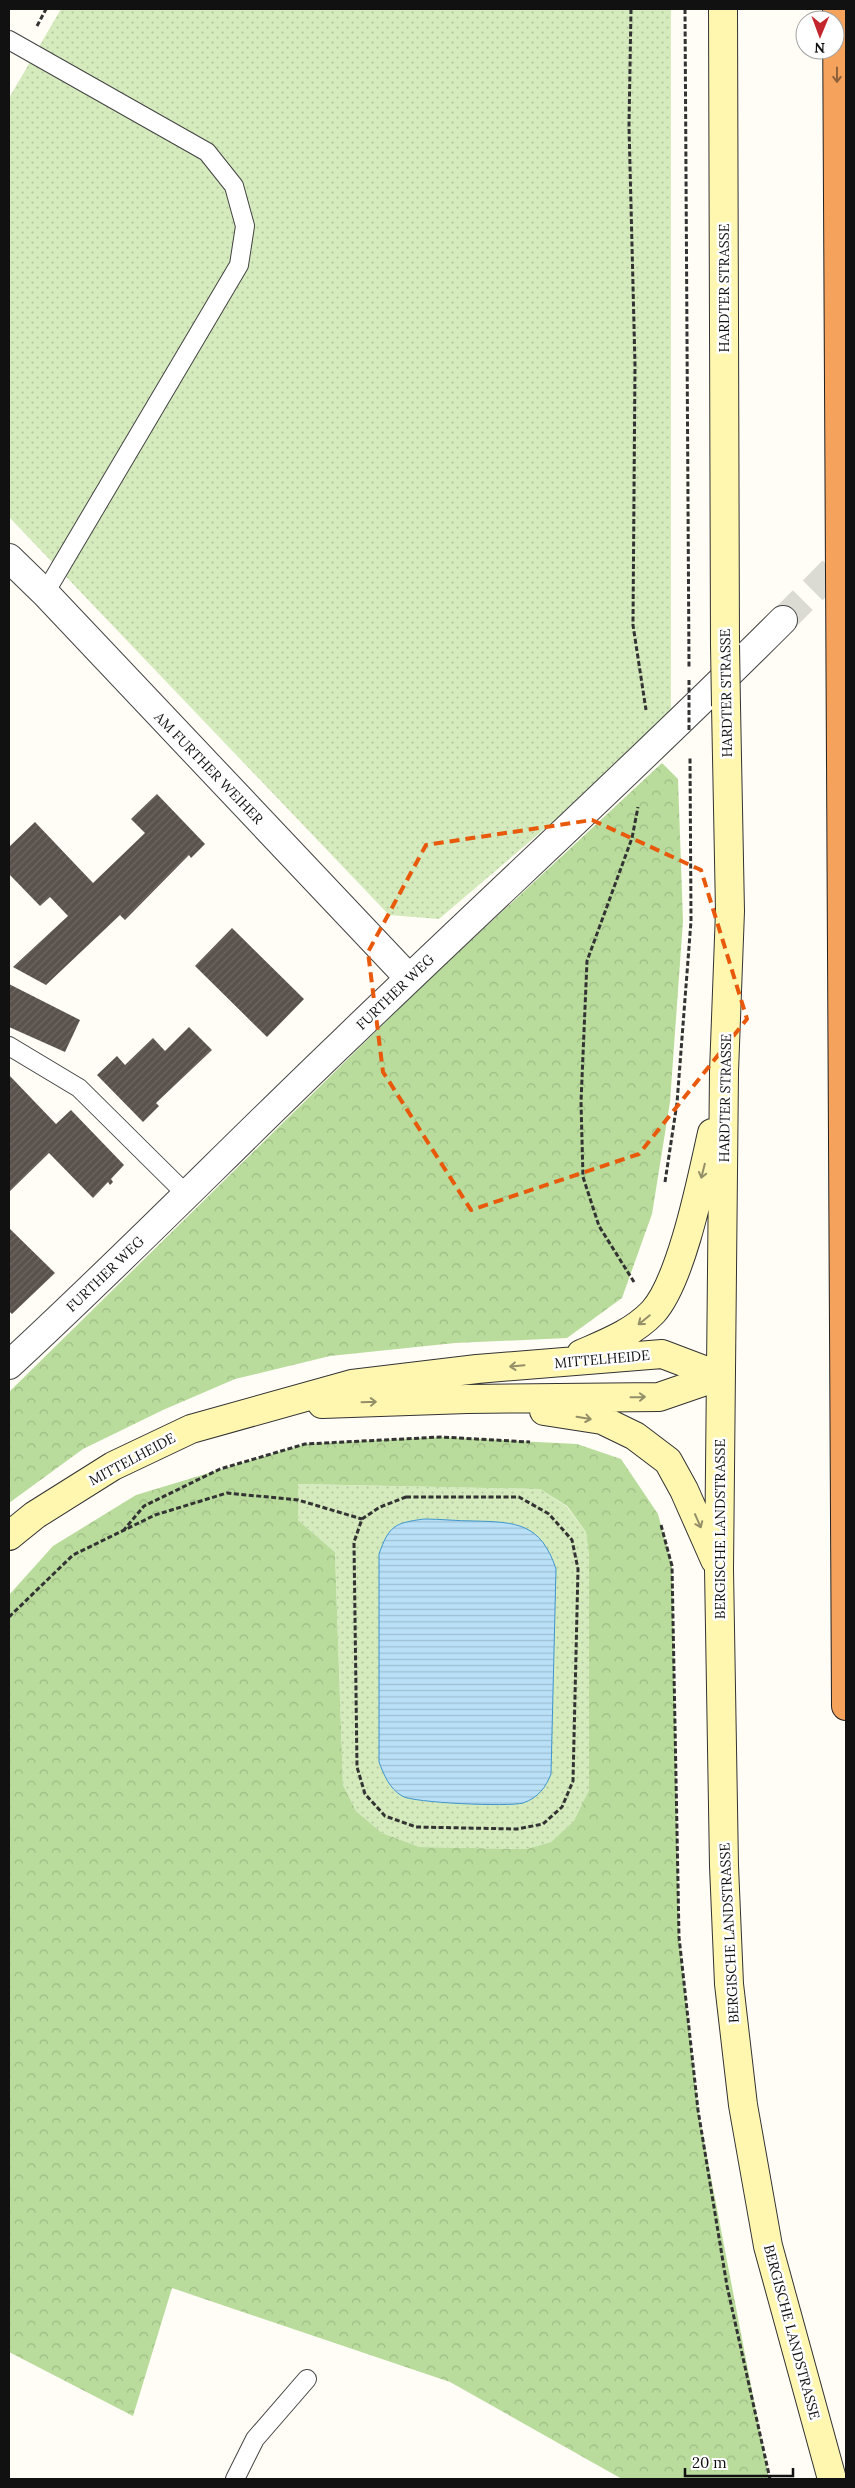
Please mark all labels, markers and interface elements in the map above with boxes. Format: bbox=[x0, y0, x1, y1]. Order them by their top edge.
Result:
north arrow bbox=[795, 10, 845, 60]
text: N bbox=[814, 39, 825, 57]
one-way arrow bbox=[832, 66, 842, 83]
street label: HARDTER STRASSE bbox=[715, 223, 733, 352]
street label: HARDTER STRASSE bbox=[716, 628, 736, 758]
street label: AM FURTHER WEIHER bbox=[150, 707, 267, 828]
street label: FURTHER WEG bbox=[352, 950, 438, 1034]
street label: HARDTER STRASSE bbox=[715, 1033, 735, 1163]
one-way arrow bbox=[698, 1163, 707, 1179]
street label: FURTHER WEG bbox=[62, 1232, 148, 1316]
one-way arrow bbox=[637, 1314, 650, 1325]
street label: MITTELHEIDE bbox=[554, 1346, 651, 1372]
one-way arrow bbox=[509, 1361, 525, 1371]
one-way arrow bbox=[630, 1392, 646, 1402]
one-way arrow bbox=[361, 1398, 377, 1407]
one-way arrow bbox=[576, 1413, 592, 1423]
street label: MITTELHEIDE bbox=[86, 1428, 179, 1489]
street label: BERGISCHE LANDSTRASSE bbox=[711, 1439, 729, 1619]
one-way arrow bbox=[693, 1513, 703, 1528]
street label: BERGISCHE LANDSTRASSE bbox=[715, 1842, 743, 2024]
street label: BERGISCHE LANDSTRASSE bbox=[760, 2243, 824, 2422]
scale bar bbox=[685, 2446, 792, 2478]
text: 20 m bbox=[692, 2453, 727, 2472]

